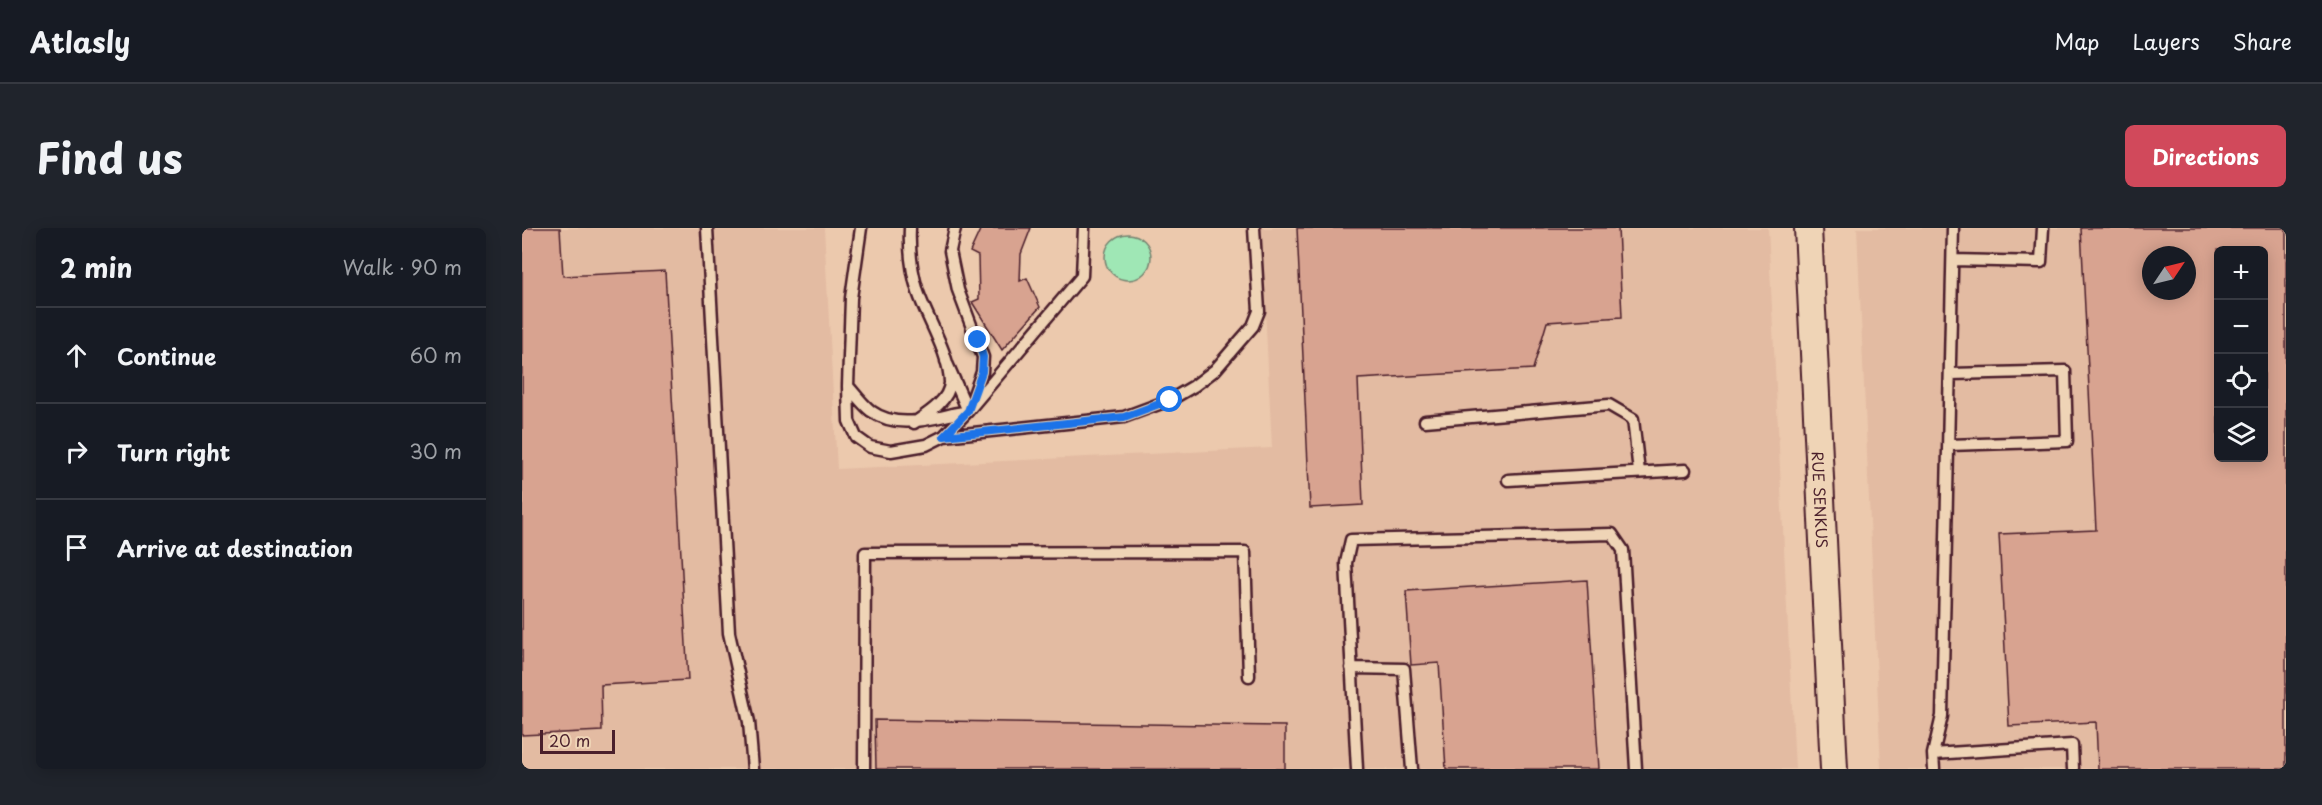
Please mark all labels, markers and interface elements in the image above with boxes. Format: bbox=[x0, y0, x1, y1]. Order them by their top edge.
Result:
text: Atlasly bbox=[30, 20, 130, 63]
text: Map bbox=[2055, 25, 2099, 57]
text: Layers bbox=[2132, 25, 2200, 57]
text: Share bbox=[2233, 25, 2292, 57]
text: Find us bbox=[36, 125, 183, 188]
button: Directions bbox=[2125, 125, 2286, 187]
north arrow bbox=[2142, 246, 2196, 300]
map controls bbox=[2214, 246, 2268, 462]
button: + bbox=[2214, 246, 2268, 300]
text: 2 min bbox=[60, 248, 133, 287]
text: Walk · 90 m bbox=[343, 252, 462, 282]
button: − bbox=[2214, 300, 2268, 354]
route end bbox=[964, 326, 990, 352]
icon: ahead bbox=[60, 339, 93, 372]
text: Continue bbox=[117, 339, 216, 372]
text: 60 m bbox=[410, 340, 462, 370]
button: locate bbox=[2214, 354, 2268, 408]
route start bbox=[1156, 386, 1182, 412]
button: layers bbox=[2214, 408, 2268, 462]
icon: right bbox=[60, 435, 93, 468]
text: Turn right bbox=[117, 435, 230, 468]
text: 30 m bbox=[409, 436, 462, 466]
street label: RUE SENKUS bbox=[1807, 451, 1835, 549]
icon: arrive bbox=[60, 531, 93, 564]
text: Arrive at destination bbox=[117, 531, 353, 564]
scale bar bbox=[540, 727, 615, 754]
text: 20 m bbox=[549, 728, 590, 752]

